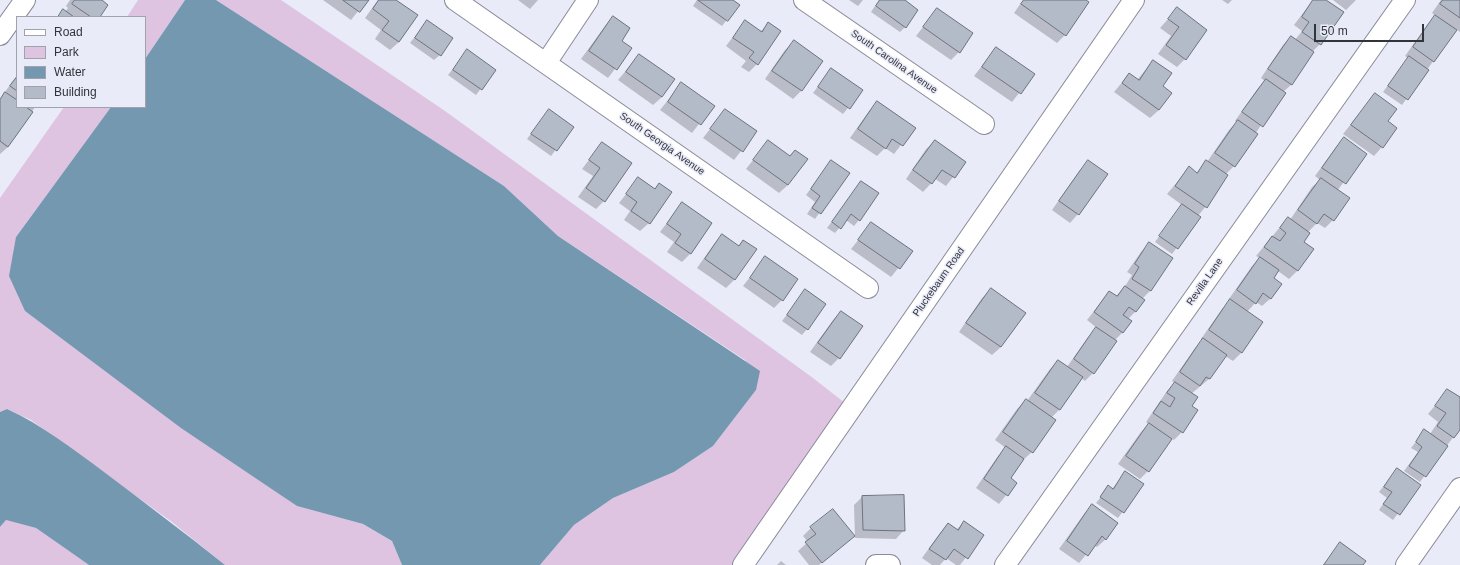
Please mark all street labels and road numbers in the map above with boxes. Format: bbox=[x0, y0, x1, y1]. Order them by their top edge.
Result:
street label: South Carolina Avenue bbox=[849, 28, 939, 96]
street label: South Georgia Avenue bbox=[617, 110, 707, 178]
street label: Pluckebaum Road bbox=[911, 245, 967, 319]
street label: Revilla Lane bbox=[1184, 256, 1226, 308]

